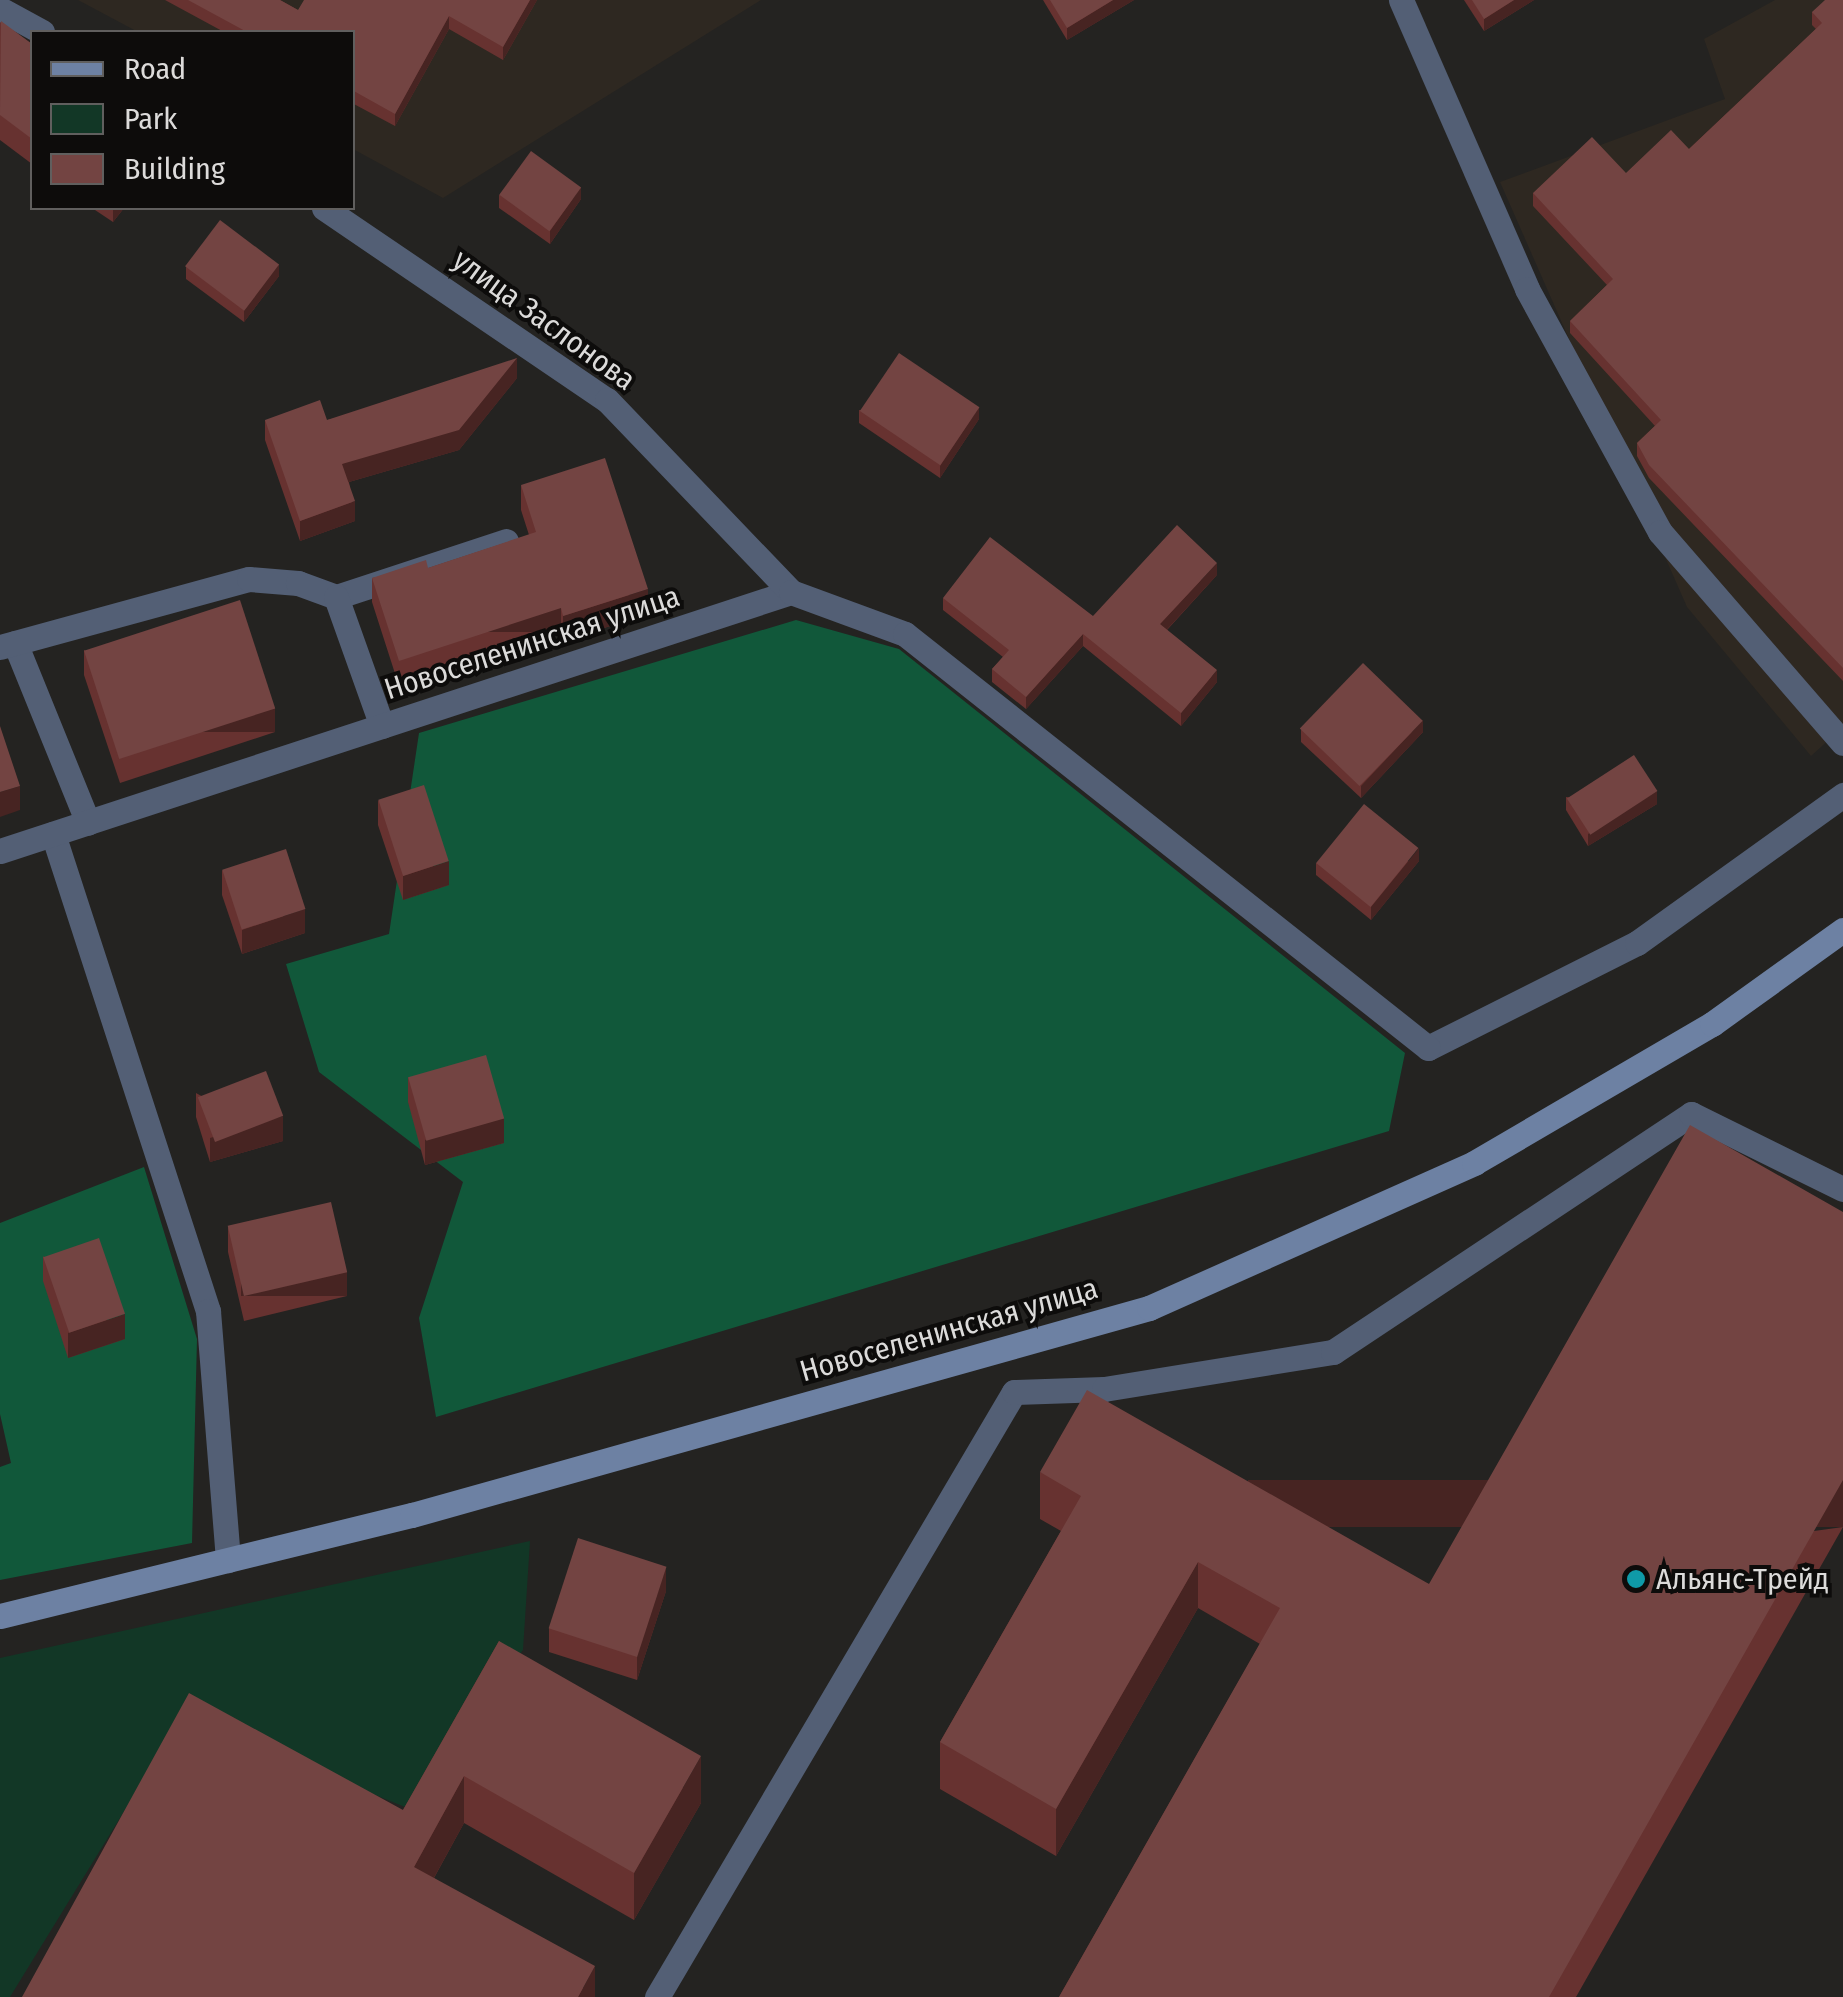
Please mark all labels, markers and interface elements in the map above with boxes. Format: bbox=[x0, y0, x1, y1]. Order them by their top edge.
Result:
legend bbox=[30, 30, 355, 210]
text: Road bbox=[124, 51, 186, 87]
text: Park bbox=[124, 101, 177, 137]
text: Building bbox=[124, 151, 225, 187]
street label: улица Заслонова bbox=[446, 242, 642, 398]
street label: Новоселенинская улица bbox=[380, 578, 684, 708]
street label: Новоселенинская улица bbox=[796, 1270, 1102, 1390]
place label: Альянс-Трейд bbox=[1656, 1561, 1829, 1597]
marker: Альянс-Трейд bbox=[1625, 1568, 1647, 1590]

